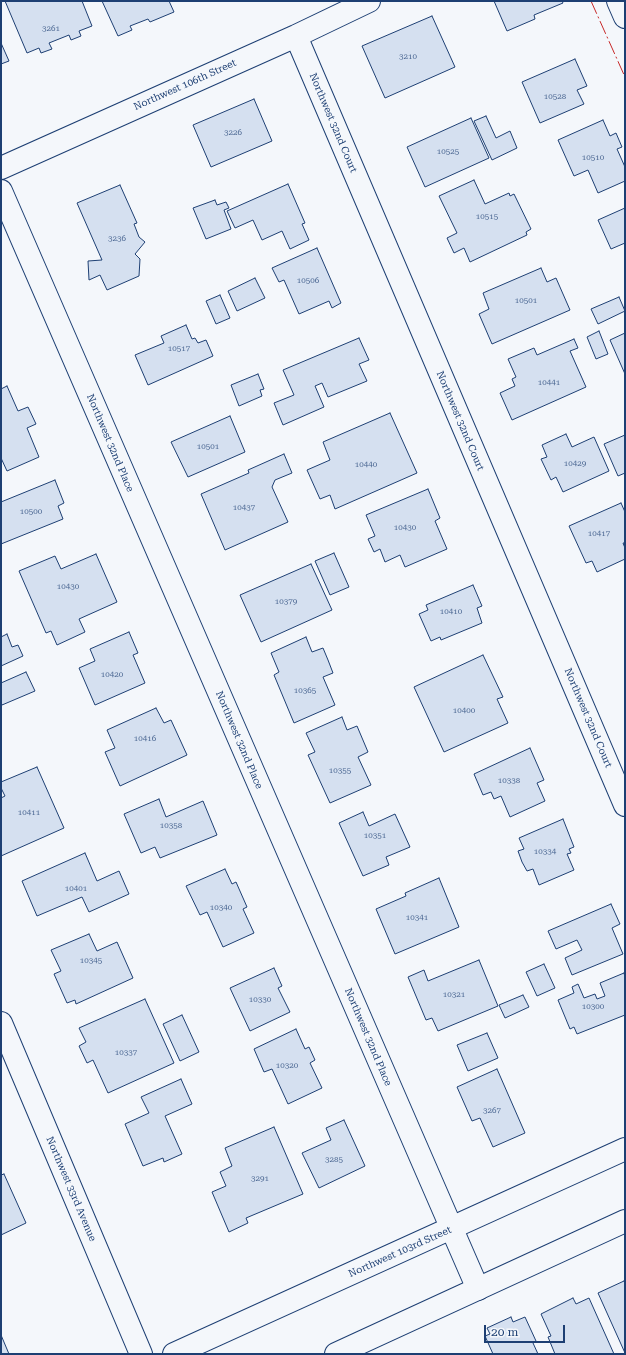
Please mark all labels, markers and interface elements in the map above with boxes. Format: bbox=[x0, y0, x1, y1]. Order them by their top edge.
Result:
house number: 3261 bbox=[42, 24, 60, 34]
house number: 3210 bbox=[399, 52, 417, 62]
street label: Northwest 106th Street bbox=[132, 57, 238, 113]
street label: Northwest 32nd Court bbox=[307, 71, 359, 175]
house number: 10528 bbox=[544, 92, 566, 102]
house number: 3226 bbox=[224, 128, 242, 138]
house number: 10525 bbox=[437, 147, 459, 157]
house number: 10510 bbox=[582, 153, 604, 163]
house number: 10515 bbox=[476, 212, 498, 222]
house number: 3236 bbox=[108, 234, 126, 244]
house number: 10506 bbox=[297, 276, 319, 286]
house number: 10501 bbox=[515, 296, 537, 306]
house number: 10517 bbox=[168, 344, 190, 354]
street label: Northwest 32nd Court bbox=[434, 369, 486, 473]
house number: 10441 bbox=[538, 378, 560, 388]
street label: Northwest 32nd Place bbox=[84, 392, 136, 494]
house number: 10501 bbox=[197, 442, 219, 452]
house number: 10429 bbox=[564, 459, 586, 469]
house number: 10440 bbox=[355, 460, 377, 470]
house number: 10437 bbox=[233, 503, 255, 513]
house number: 10500 bbox=[20, 507, 42, 517]
house number: 10430 bbox=[394, 523, 416, 533]
house number: 10417 bbox=[588, 529, 610, 539]
house number: 10430 bbox=[57, 582, 79, 592]
house number: 10379 bbox=[275, 597, 297, 607]
house number: 10410 bbox=[440, 607, 462, 617]
street label: Northwest 32nd Court bbox=[562, 666, 614, 770]
house number: 10420 bbox=[101, 670, 123, 680]
house number: 10365 bbox=[294, 686, 316, 696]
street label: Northwest 32nd Place bbox=[213, 689, 265, 791]
house number: 10400 bbox=[453, 706, 475, 716]
house number: 10416 bbox=[134, 734, 156, 744]
house number: 10355 bbox=[329, 766, 351, 776]
house number: 10338 bbox=[498, 776, 520, 786]
house number: 10411 bbox=[18, 808, 40, 818]
house number: 10358 bbox=[160, 821, 182, 831]
house number: 10351 bbox=[364, 831, 386, 841]
house number: 10334 bbox=[534, 847, 556, 857]
house number: 10401 bbox=[65, 884, 87, 894]
house number: 10340 bbox=[210, 903, 232, 913]
house number: 10341 bbox=[406, 913, 428, 923]
house number: 10345 bbox=[80, 956, 102, 966]
street label: Northwest 32nd Place bbox=[342, 986, 394, 1088]
house number: 10321 bbox=[443, 990, 465, 1000]
house number: 10330 bbox=[249, 995, 271, 1005]
house number: 10300 bbox=[582, 1002, 604, 1012]
house number: 10337 bbox=[115, 1048, 137, 1058]
house number: 10320 bbox=[276, 1061, 298, 1071]
house number: 3267 bbox=[483, 1106, 501, 1116]
street label: Northwest 33rd Avenue bbox=[43, 1135, 99, 1243]
house number: 3285 bbox=[325, 1155, 343, 1165]
house number: 3291 bbox=[251, 1174, 269, 1184]
street label: Northwest 103rd Street bbox=[347, 1224, 453, 1280]
scale bar bbox=[486, 1317, 567, 1343]
text: 20 m bbox=[491, 1325, 518, 1339]

